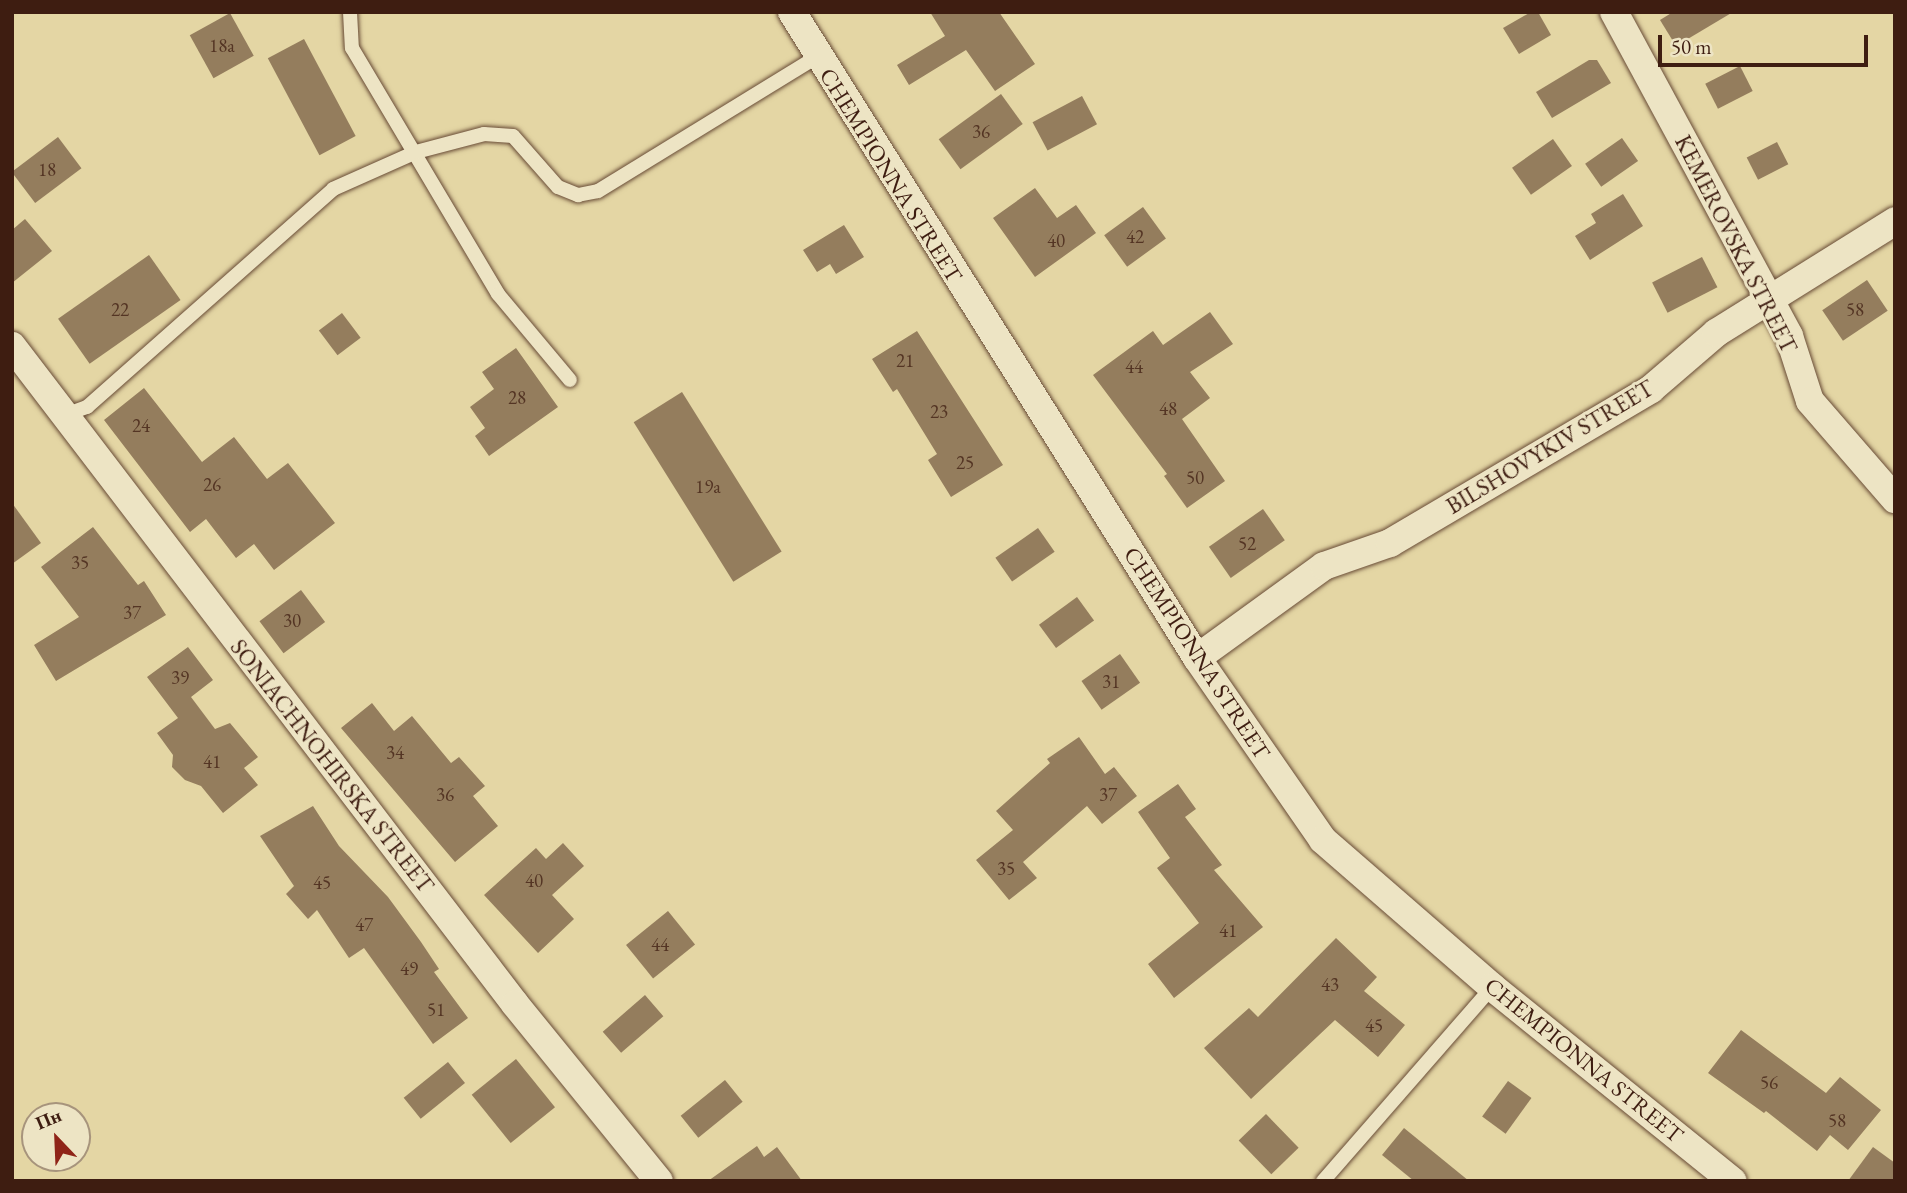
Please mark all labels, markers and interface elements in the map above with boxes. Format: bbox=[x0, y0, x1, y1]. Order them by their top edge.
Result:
scale bar bbox=[1662, 21, 1872, 65]
text: 50 m bbox=[1671, 33, 1712, 60]
house number: 18а bbox=[209, 35, 235, 57]
street label: CHEMPIONNA STREET bbox=[814, 63, 968, 287]
house number: 36 bbox=[972, 121, 990, 143]
street label: KEMEROVSKA STREET bbox=[1669, 130, 1803, 358]
house number: 18 bbox=[38, 159, 56, 181]
house number: 42 bbox=[1126, 226, 1144, 248]
house number: 40 bbox=[1047, 230, 1065, 252]
house number: 22 bbox=[111, 299, 129, 321]
house number: 58 bbox=[1846, 299, 1864, 321]
house number: 21 bbox=[896, 350, 914, 372]
house number: 44 bbox=[1125, 356, 1143, 378]
street label: BILSHOVYKIV STREET bbox=[1441, 374, 1659, 520]
house number: 28 bbox=[508, 387, 526, 409]
house number: 48 bbox=[1159, 398, 1177, 420]
house number: 23 bbox=[930, 401, 948, 423]
house number: 24 bbox=[132, 415, 150, 437]
house number: 25 bbox=[956, 452, 974, 474]
house number: 50 bbox=[1186, 467, 1204, 489]
house number: 26 bbox=[203, 474, 221, 496]
house number: 19а bbox=[695, 476, 721, 498]
house number: 52 bbox=[1238, 533, 1256, 555]
street label: CHEMPIONNA STREET bbox=[1118, 542, 1276, 764]
house number: 35 bbox=[71, 552, 89, 574]
house number: 37 bbox=[123, 602, 141, 624]
house number: 30 bbox=[283, 610, 301, 632]
street label: SONIACHNOHIRSKA STREET bbox=[225, 634, 439, 898]
house number: 39 bbox=[171, 667, 189, 689]
house number: 31 bbox=[1102, 671, 1120, 693]
house number: 34 bbox=[386, 742, 404, 764]
house number: 41 bbox=[203, 751, 221, 773]
house number: 36 bbox=[436, 784, 454, 806]
house number: 37 bbox=[1099, 784, 1117, 806]
house number: 35 bbox=[997, 858, 1015, 880]
house number: 40 bbox=[525, 870, 543, 892]
house number: 45 bbox=[313, 872, 331, 894]
house number: 47 bbox=[355, 914, 373, 936]
house number: 41 bbox=[1219, 920, 1237, 942]
house number: 44 bbox=[651, 934, 669, 956]
house number: 49 bbox=[400, 958, 418, 980]
street label: CHEMPIONNA STREET bbox=[1479, 971, 1689, 1149]
house number: 43 bbox=[1321, 974, 1339, 996]
house number: 51 bbox=[427, 999, 445, 1021]
house number: 45 bbox=[1365, 1015, 1383, 1037]
house number: 56 bbox=[1760, 1072, 1778, 1094]
north arrow bbox=[21, 1102, 91, 1172]
text: Пн bbox=[32, 1102, 65, 1136]
house number: 58 bbox=[1828, 1110, 1846, 1132]

